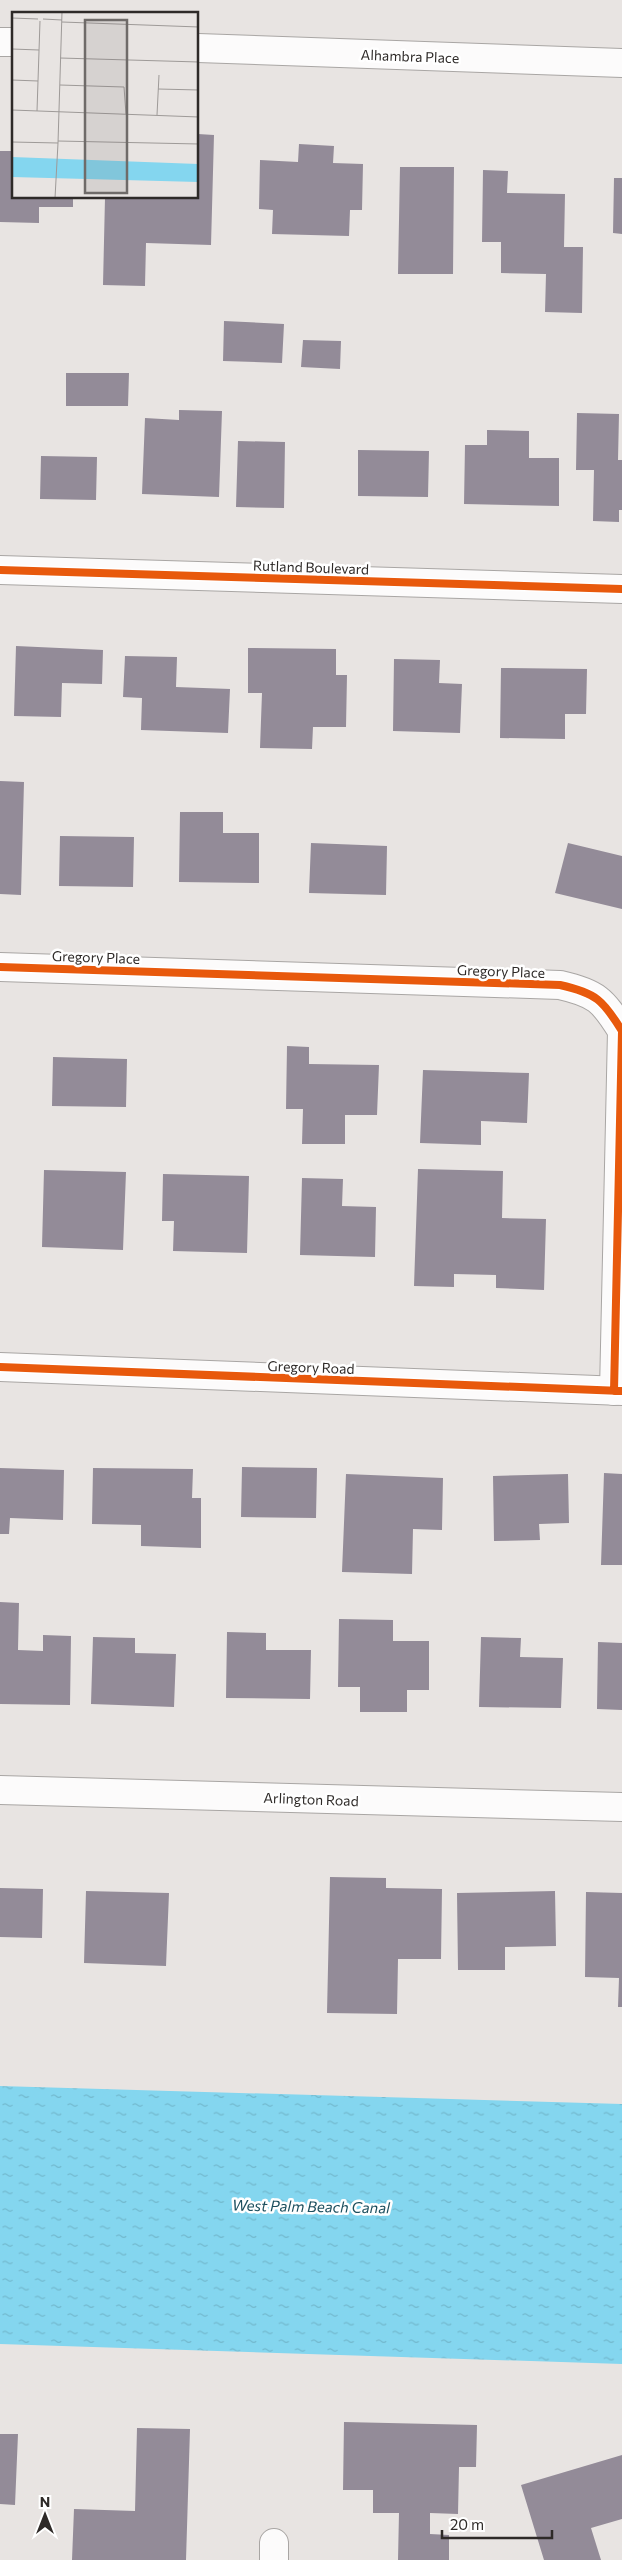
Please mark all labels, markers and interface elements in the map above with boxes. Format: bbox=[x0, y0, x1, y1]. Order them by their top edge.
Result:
inset map bbox=[12, 12, 199, 199]
street label: Alhambra Place bbox=[360, 46, 460, 66]
street label: Rutland Boulevard bbox=[253, 556, 369, 578]
street label: Gregory Place bbox=[52, 947, 140, 967]
street label: Gregory Place bbox=[457, 961, 545, 981]
street label: Gregory Road bbox=[267, 1357, 355, 1377]
street label: Arlington Road bbox=[263, 1789, 359, 1809]
water label: West Palm Beach Canal bbox=[232, 2196, 391, 2216]
north arrow bbox=[20, 2490, 70, 2540]
text: N bbox=[40, 2493, 50, 2510]
scale bar bbox=[442, 2508, 552, 2540]
text: 20 m bbox=[450, 2515, 484, 2533]

